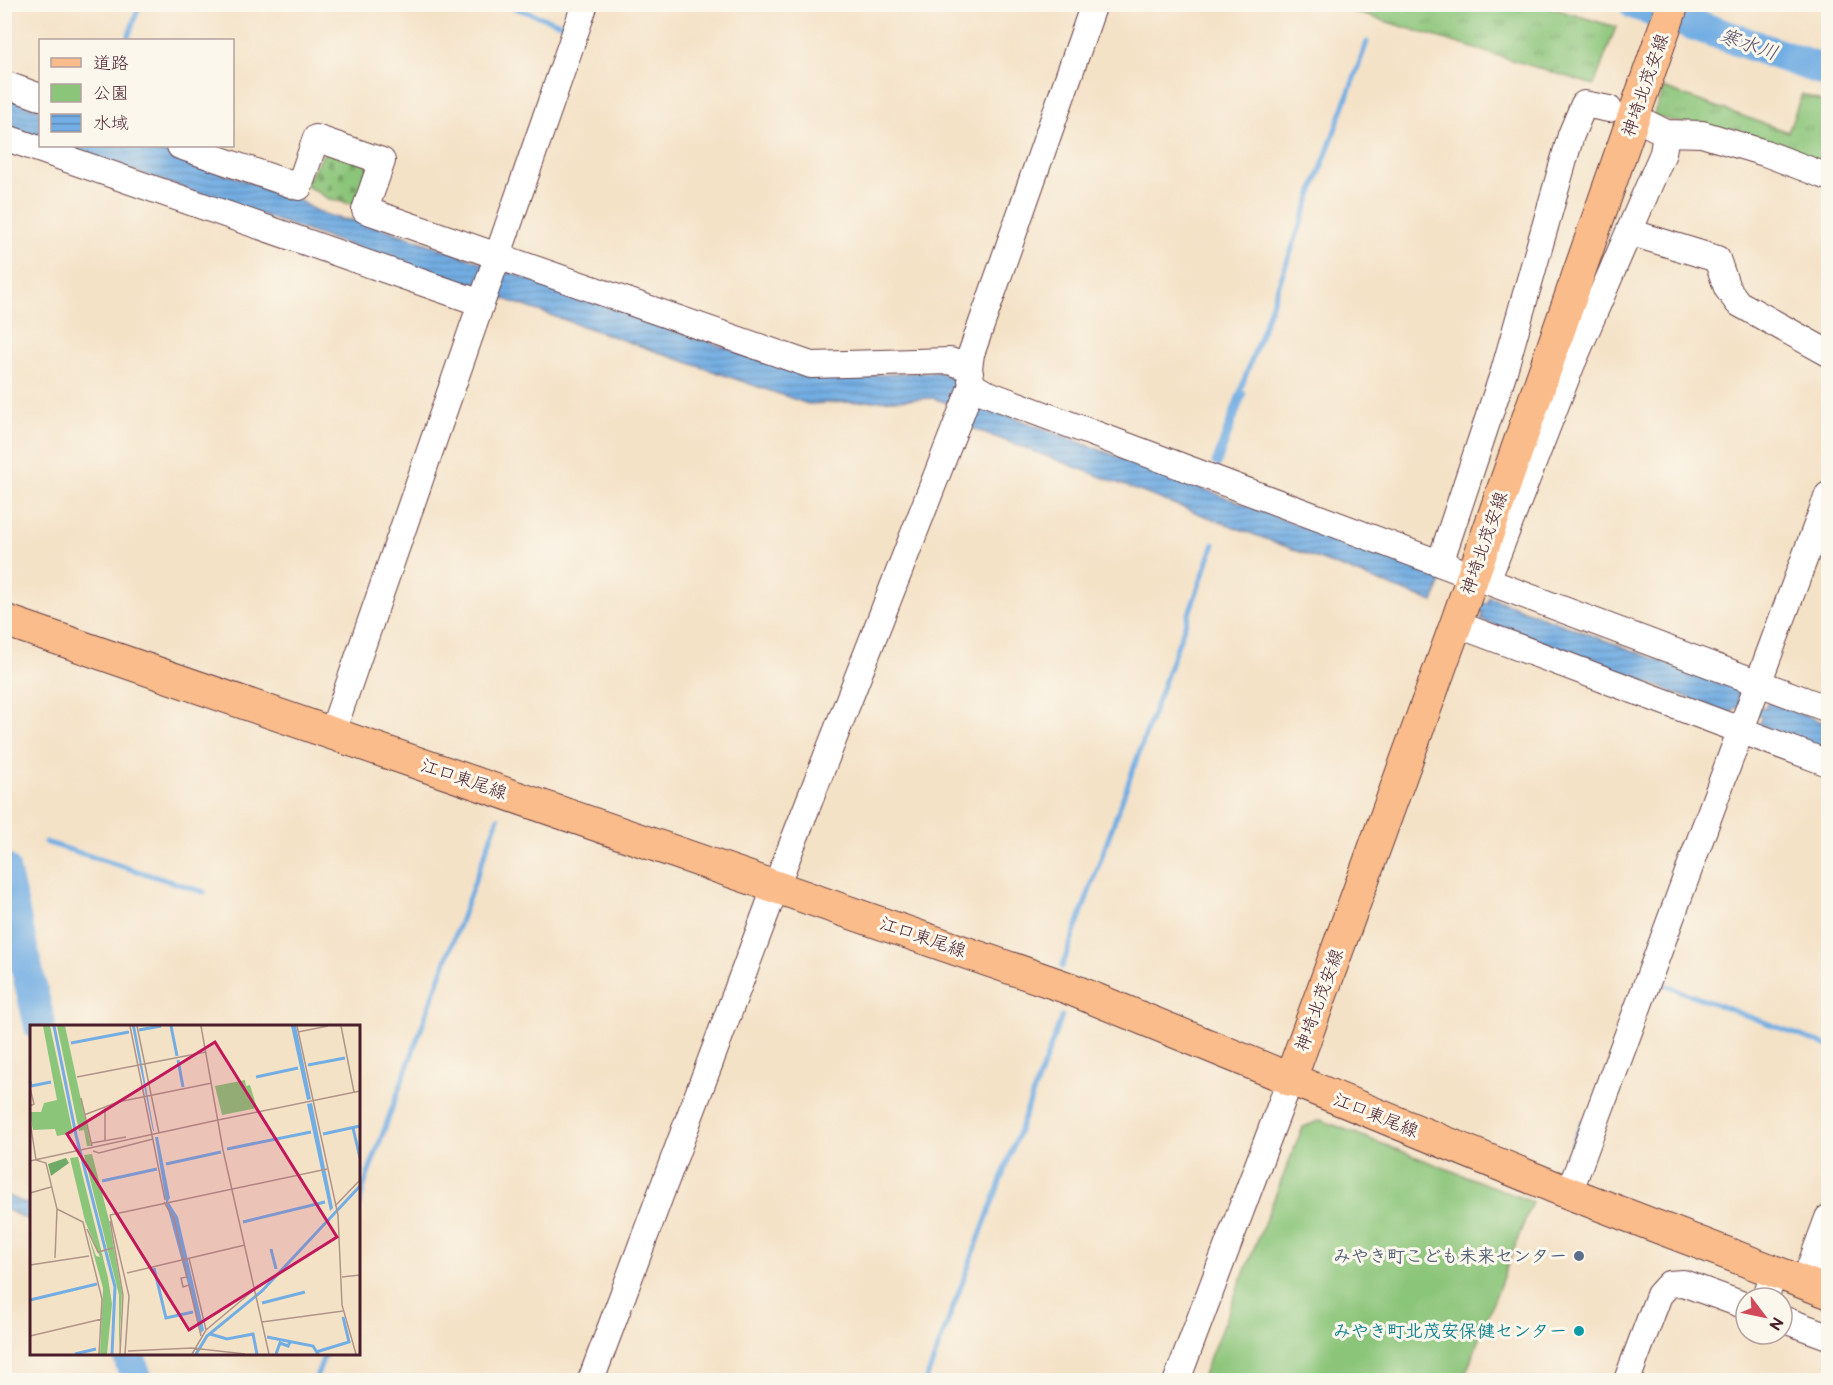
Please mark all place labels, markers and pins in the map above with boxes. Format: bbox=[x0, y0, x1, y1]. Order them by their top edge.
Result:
place label: みやき町こども未来センター bbox=[1333, 1246, 1567, 1267]
marker: みやき町こども未来センター bbox=[1572, 1249, 1586, 1263]
place label: みやき町北茂安保健センター bbox=[1333, 1321, 1567, 1342]
marker: みやき町北茂安保健センター bbox=[1572, 1324, 1586, 1338]

